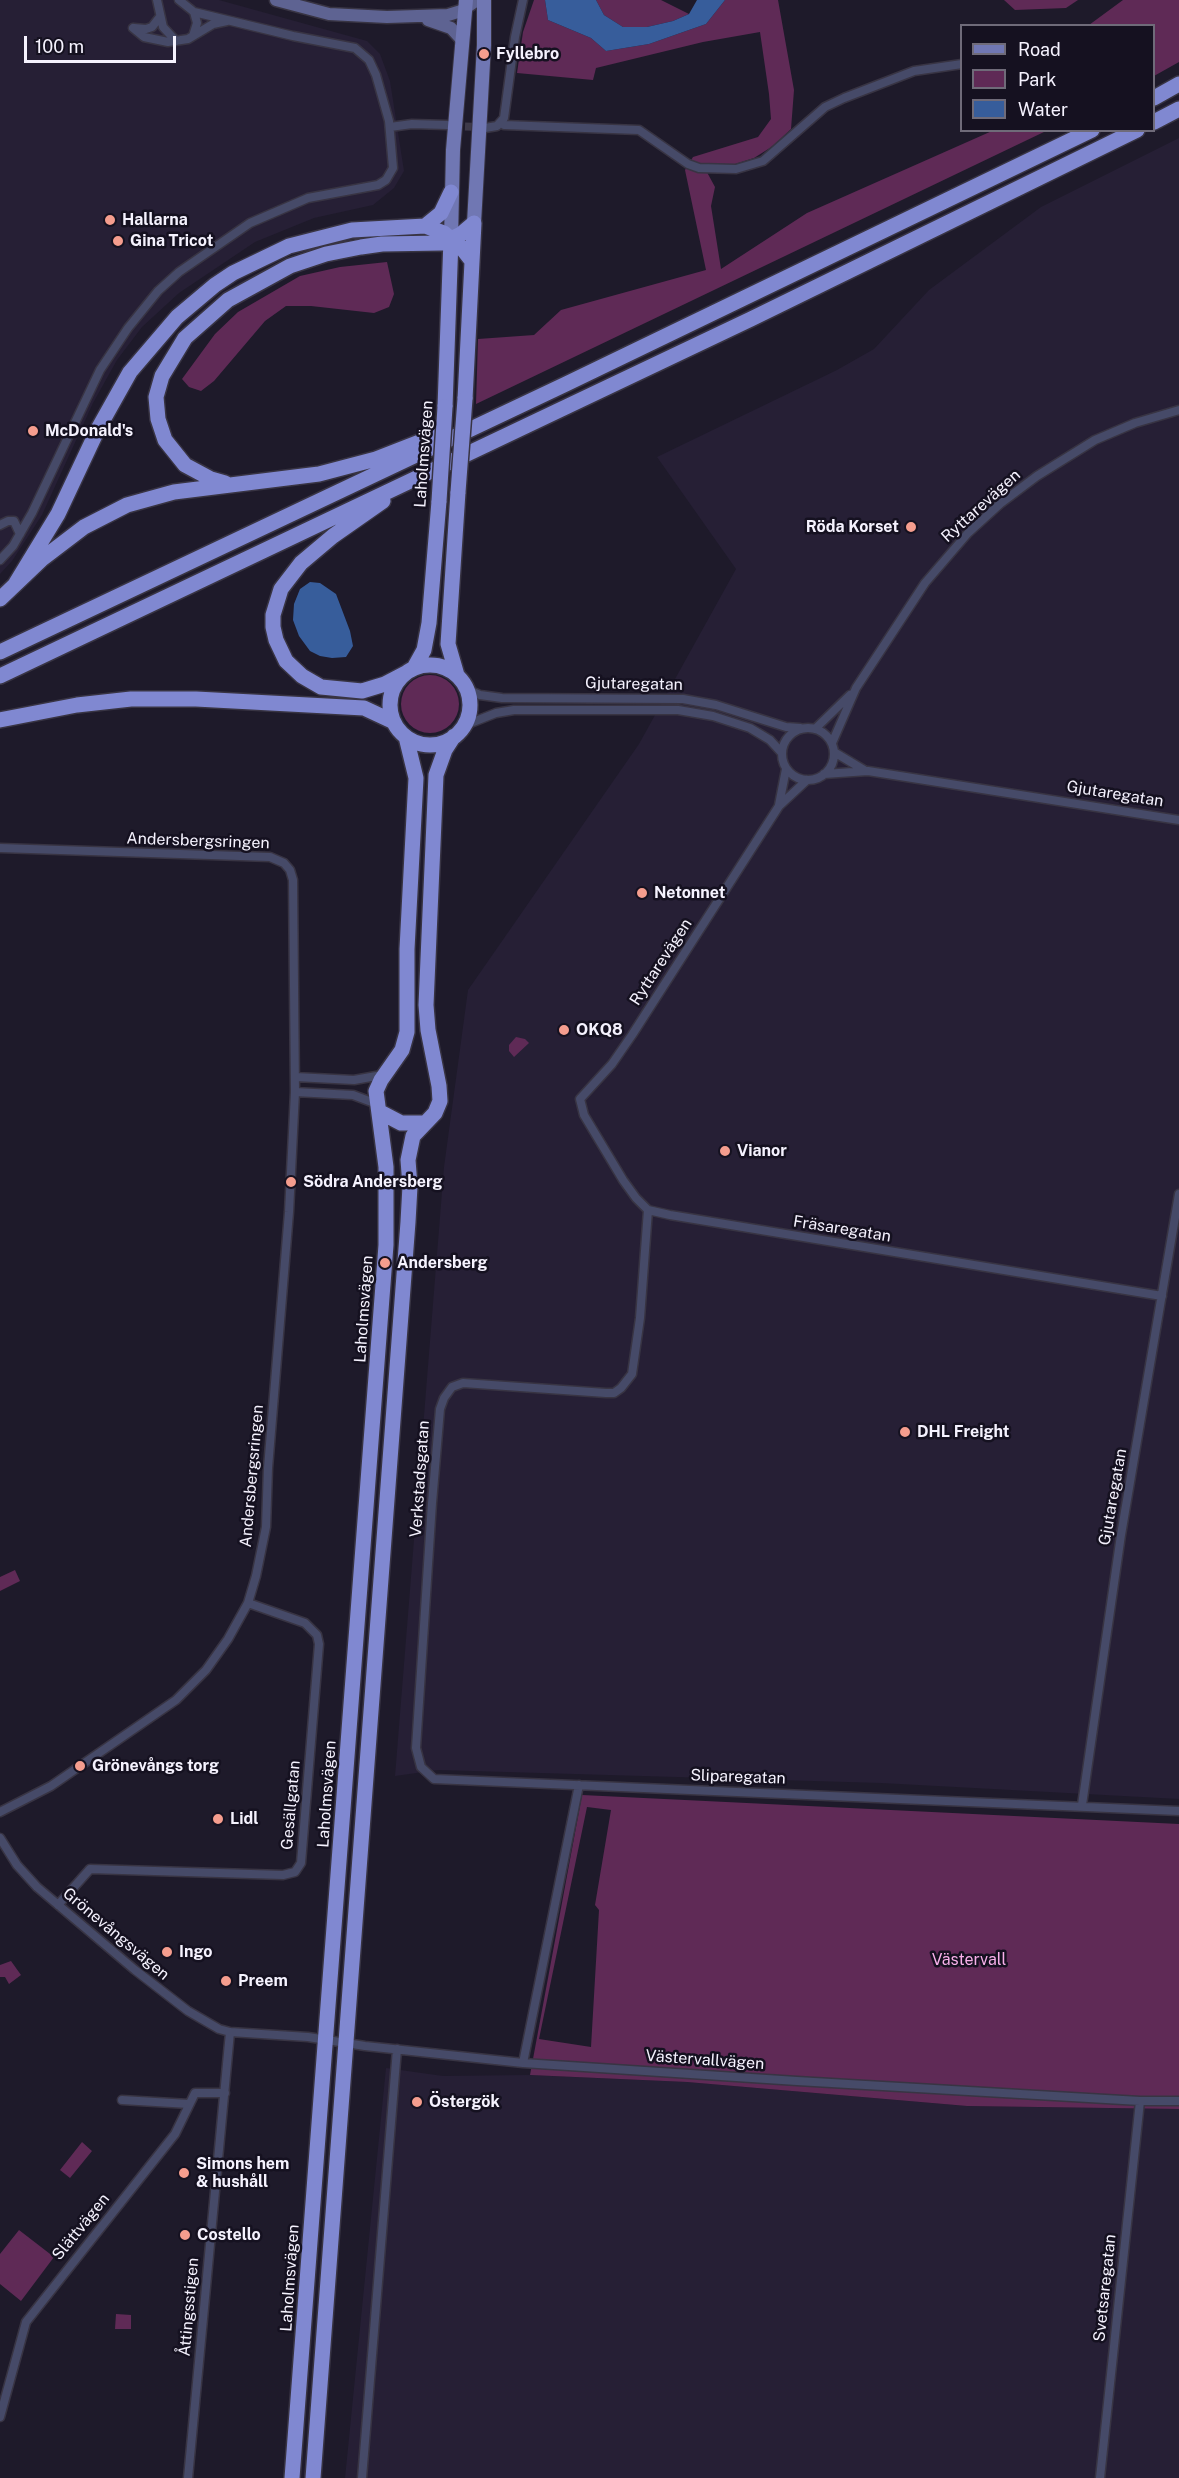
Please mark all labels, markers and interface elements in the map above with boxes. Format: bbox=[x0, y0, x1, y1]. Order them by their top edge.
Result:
scale bar bbox=[27, 24, 178, 62]
legend bbox=[960, 24, 1155, 132]
text: 100 m bbox=[35, 36, 84, 57]
text: Road bbox=[1018, 39, 1061, 60]
place label: Fyllebro bbox=[496, 44, 559, 64]
marker: Fyllebro bbox=[477, 47, 491, 61]
text: Park bbox=[1018, 69, 1056, 90]
text: Water bbox=[1018, 99, 1068, 120]
place label: Hallarna bbox=[122, 210, 188, 230]
marker: Hallarna bbox=[103, 213, 117, 227]
place label: Gina Tricot bbox=[130, 231, 213, 251]
marker: Gina Tricot bbox=[111, 234, 125, 248]
street label: Laholmsvägen bbox=[411, 400, 437, 508]
place label: McDonald's bbox=[45, 421, 133, 441]
marker: McDonald's bbox=[26, 424, 40, 438]
street label: Ryttarevägen bbox=[938, 466, 1024, 546]
place label: Röda Korset bbox=[806, 517, 899, 537]
marker: Röda Korset bbox=[904, 520, 918, 534]
street label: Gjutaregatan bbox=[585, 674, 683, 694]
street label: Gjutaregatan bbox=[1065, 777, 1165, 811]
street label: Andersbergsringen bbox=[126, 829, 270, 853]
place label: Netonnet bbox=[654, 883, 725, 903]
marker: Netonnet bbox=[635, 886, 649, 900]
street label: Ryttarevägen bbox=[626, 915, 696, 1009]
place label: OKQ8 bbox=[576, 1020, 623, 1040]
marker: OKQ8 bbox=[557, 1023, 571, 1037]
place label: Vianor bbox=[737, 1141, 787, 1161]
marker: Vianor bbox=[718, 1144, 732, 1158]
place label: Södra Andersberg bbox=[303, 1172, 443, 1192]
marker: Södra Andersberg bbox=[284, 1175, 298, 1189]
street label: Fräsaregatan bbox=[792, 1212, 892, 1246]
place label: Andersberg bbox=[397, 1253, 488, 1273]
street label: Laholmsvägen bbox=[351, 1255, 377, 1363]
marker: Andersberg bbox=[378, 1256, 392, 1270]
street label: Andersbergsringen bbox=[236, 1404, 268, 1548]
street label: Verkstadsgatan bbox=[406, 1420, 434, 1538]
place label: DHL Freight bbox=[917, 1422, 1009, 1442]
marker: DHL Freight bbox=[898, 1425, 912, 1439]
street label: Gjutaregatan bbox=[1095, 1447, 1131, 1547]
street label: Laholmsvägen bbox=[314, 1740, 340, 1848]
place label: Grönevångs torg bbox=[92, 1756, 219, 1776]
marker: Grönevångs torg bbox=[73, 1759, 87, 1773]
street label: Gesällgatan bbox=[278, 1759, 304, 1851]
street label: Sliparegatan bbox=[690, 1766, 786, 1788]
place label: Lidl bbox=[230, 1809, 259, 1829]
marker: Lidl bbox=[211, 1812, 225, 1826]
street label: Grönevångsvägen bbox=[59, 1884, 173, 1984]
place label: Ingo bbox=[179, 1942, 212, 1962]
marker: Ingo bbox=[160, 1945, 174, 1959]
park label: Västervall bbox=[932, 1950, 1006, 1970]
place label: Preem bbox=[238, 1971, 288, 1991]
marker: Preem bbox=[219, 1974, 233, 1988]
street label: Västervallvägen bbox=[645, 2046, 765, 2074]
place label: Östergök bbox=[429, 2092, 500, 2112]
marker: Östergök bbox=[410, 2095, 424, 2109]
place label: Simons hem & hushåll bbox=[196, 2154, 289, 2192]
marker: Simons hem & hushåll bbox=[177, 2166, 191, 2180]
street label: Slättvägen bbox=[48, 2190, 114, 2264]
street label: Laholmsvägen bbox=[277, 2224, 303, 2332]
place label: Costello bbox=[197, 2225, 261, 2245]
marker: Costello bbox=[178, 2228, 192, 2242]
street label: Svetsaregatan bbox=[1090, 2233, 1120, 2343]
street label: Åttingsstigen bbox=[175, 2257, 203, 2357]

